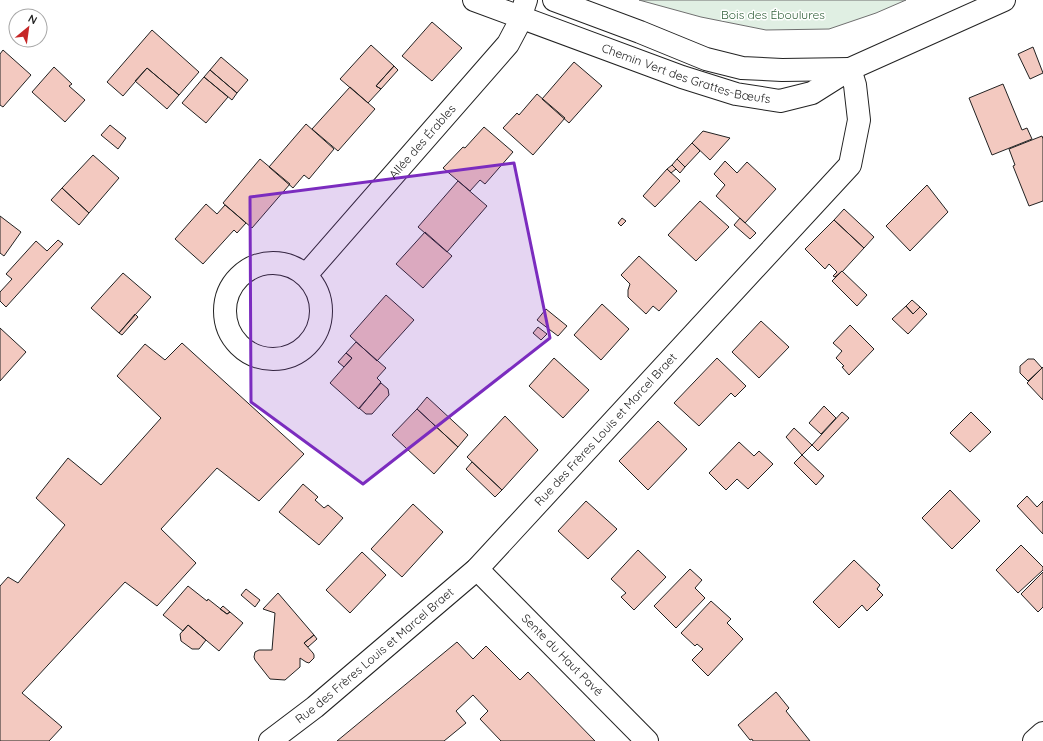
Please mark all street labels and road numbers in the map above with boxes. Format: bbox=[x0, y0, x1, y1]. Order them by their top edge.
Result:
street label: Chemin Vert des Grattes-Bœufs bbox=[600, 40, 772, 106]
street label: Allée des Érables bbox=[386, 101, 459, 182]
street label: Rue des Frères Louis et Marcel Braet bbox=[531, 350, 680, 509]
street label: Rue des Frères Louis et Marcel Braet bbox=[292, 584, 457, 726]
street label: Sente du Haut Pavé bbox=[519, 611, 606, 699]

